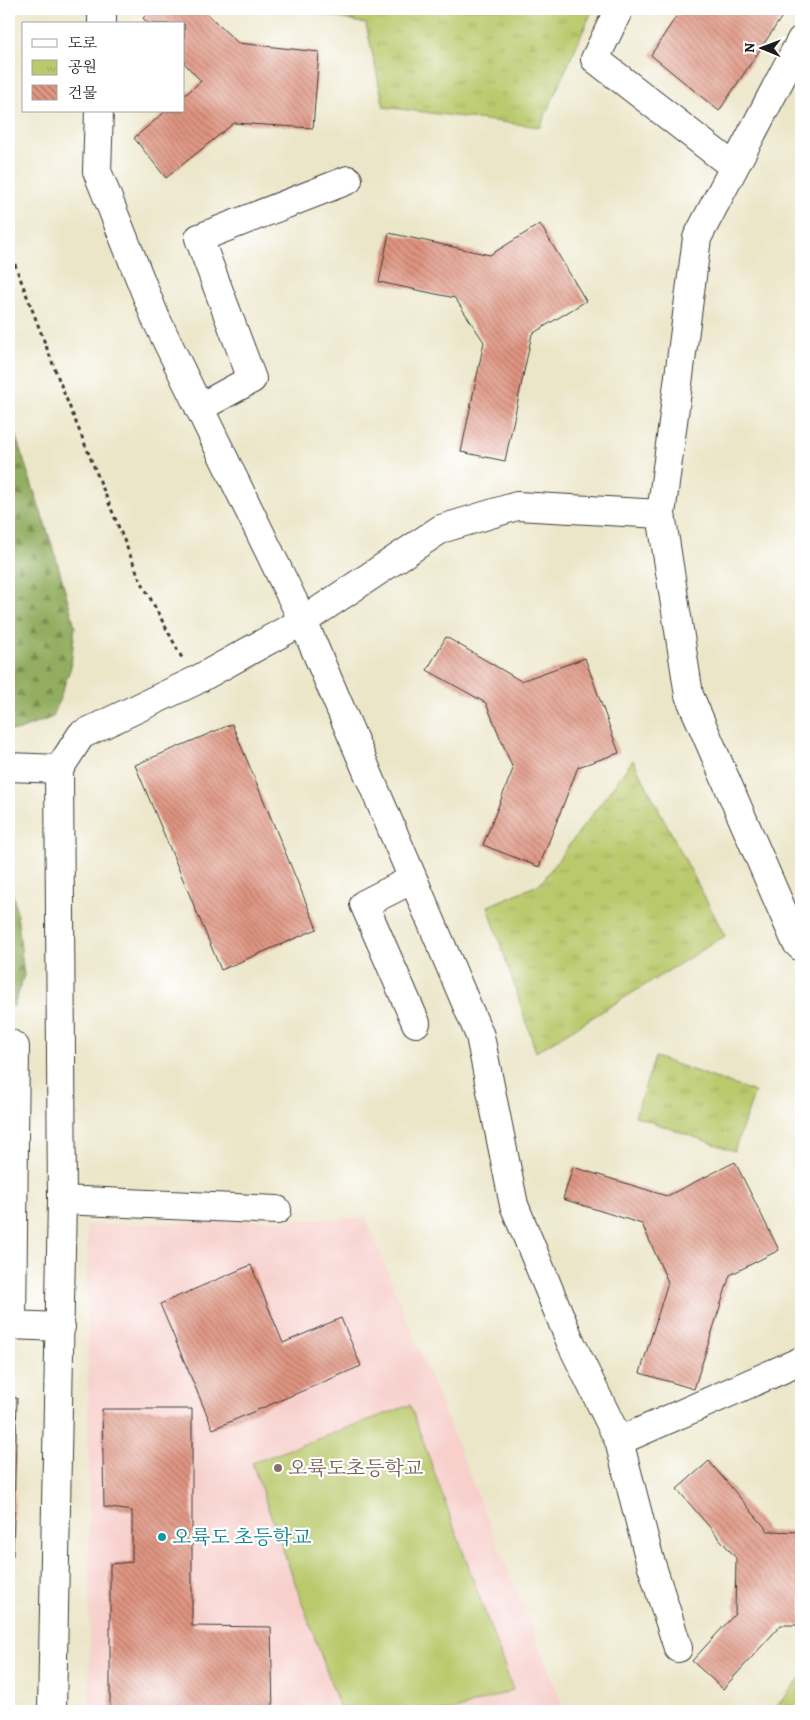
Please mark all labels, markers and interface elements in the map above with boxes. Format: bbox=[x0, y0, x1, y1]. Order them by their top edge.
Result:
legend bbox=[22, 22, 185, 112]
north arrow bbox=[738, 22, 788, 72]
text: 도로 bbox=[68, 33, 97, 53]
text: N bbox=[740, 43, 759, 53]
text: 공원 bbox=[68, 57, 97, 77]
text: 건물 bbox=[68, 83, 97, 103]
place label: 오륙도초등학교 bbox=[288, 1455, 424, 1482]
marker: 오륙도초등학교 bbox=[272, 1462, 284, 1474]
place label: 오륙도 초등학교 bbox=[172, 1524, 312, 1551]
marker: 오륙도 초등학교 bbox=[156, 1531, 168, 1543]

